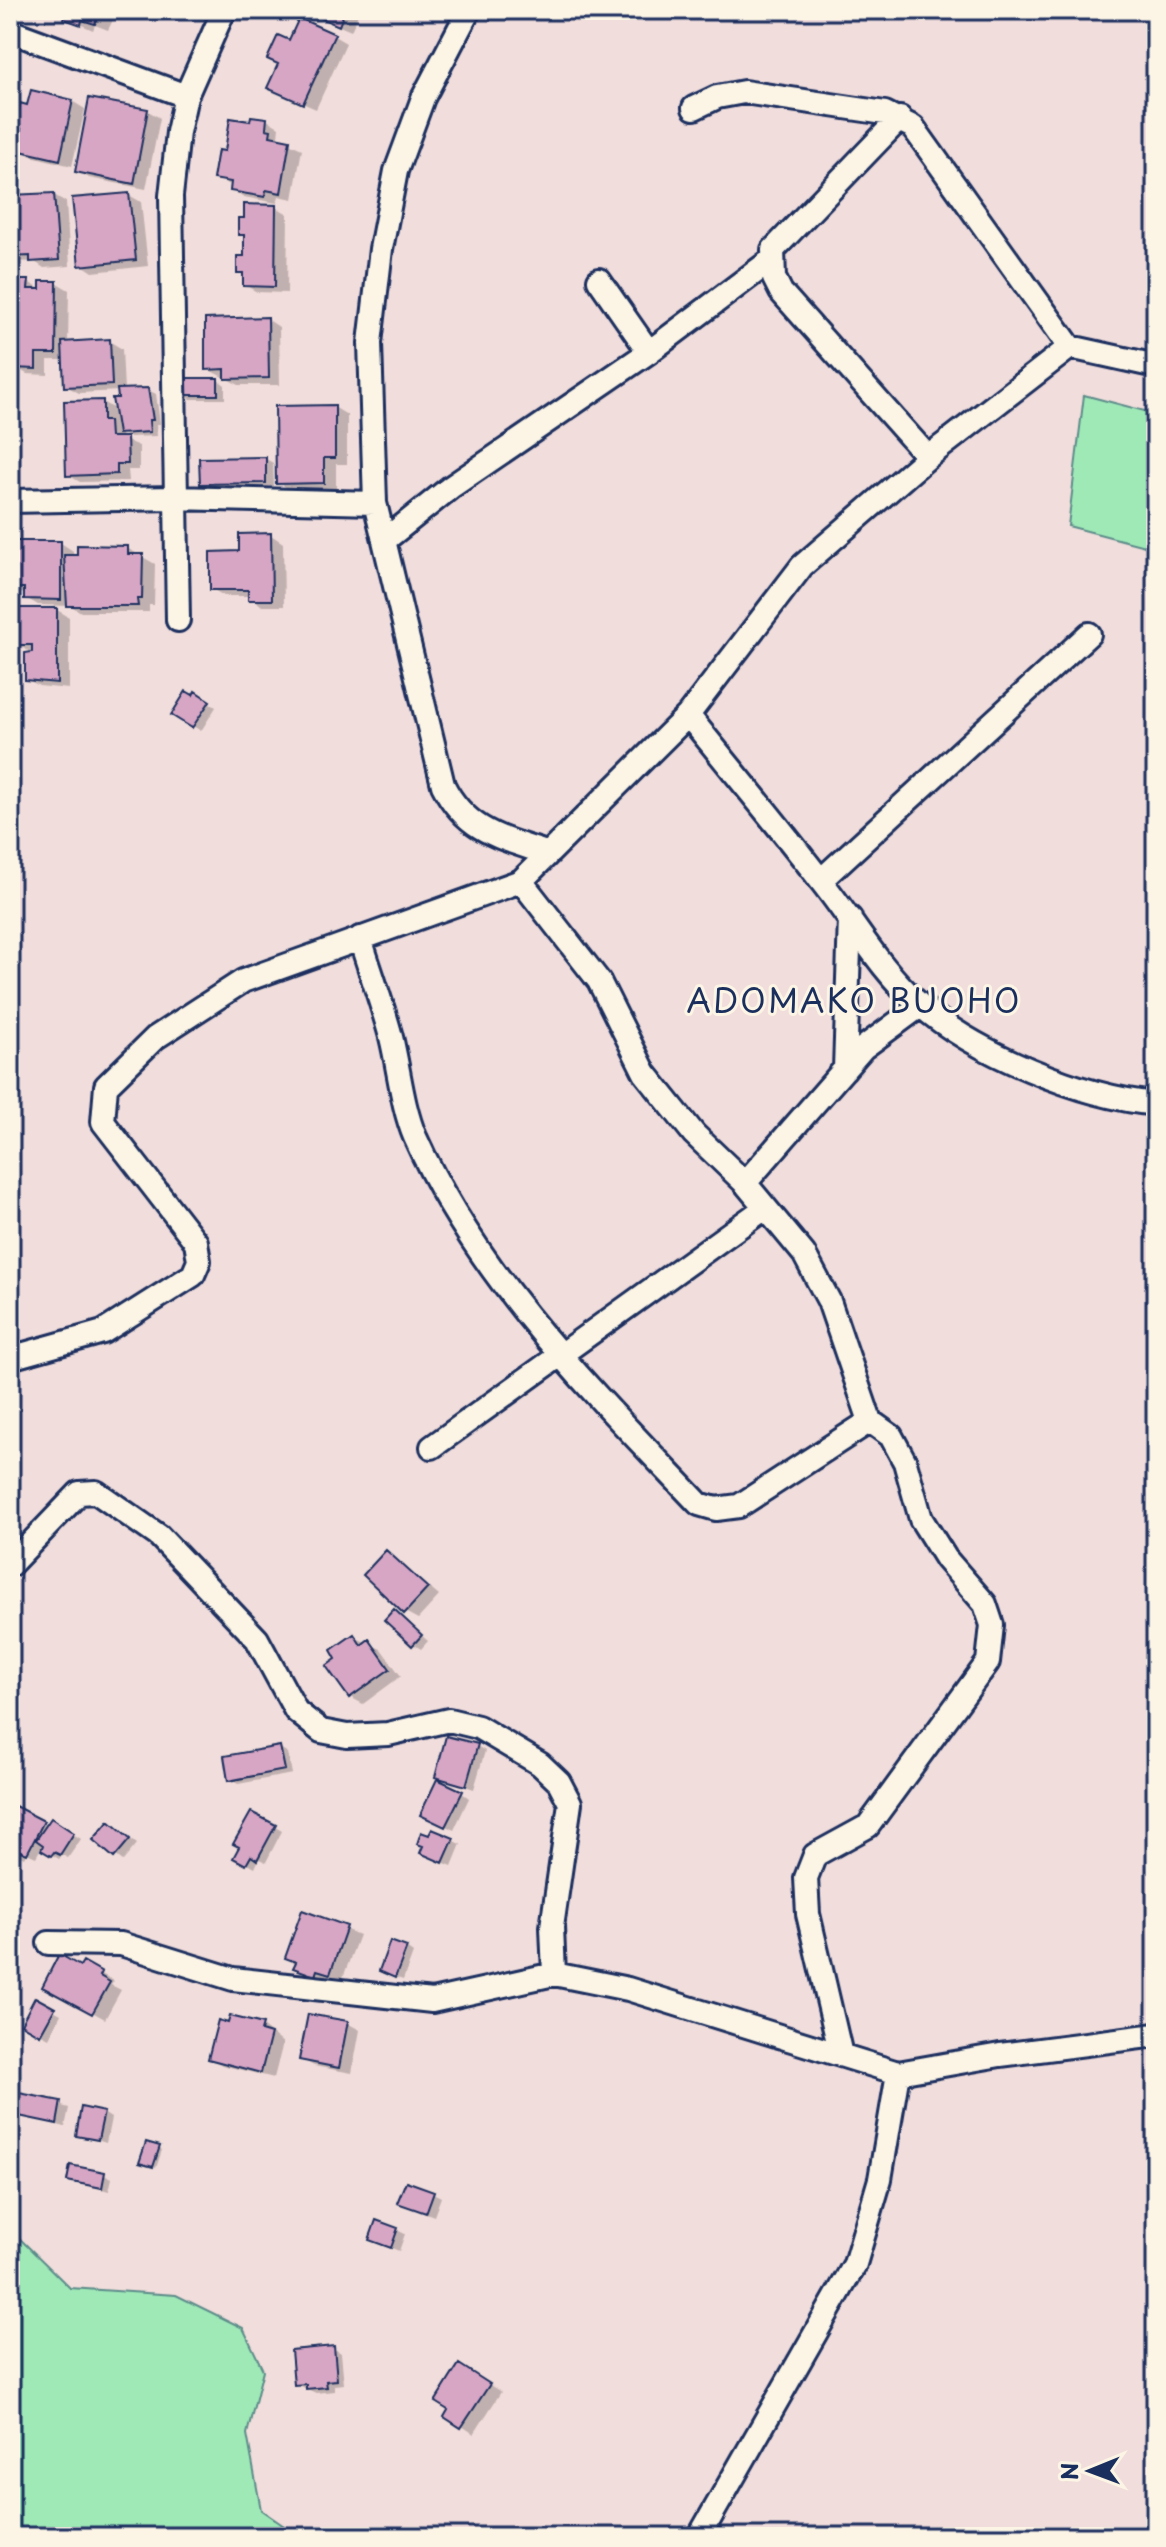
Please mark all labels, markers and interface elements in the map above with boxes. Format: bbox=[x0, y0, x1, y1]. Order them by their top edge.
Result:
district label: ADOMAKO BUOHO bbox=[687, 976, 1021, 1024]
north arrow bbox=[1050, 2431, 1130, 2511]
text: N bbox=[1052, 2462, 1085, 2480]

